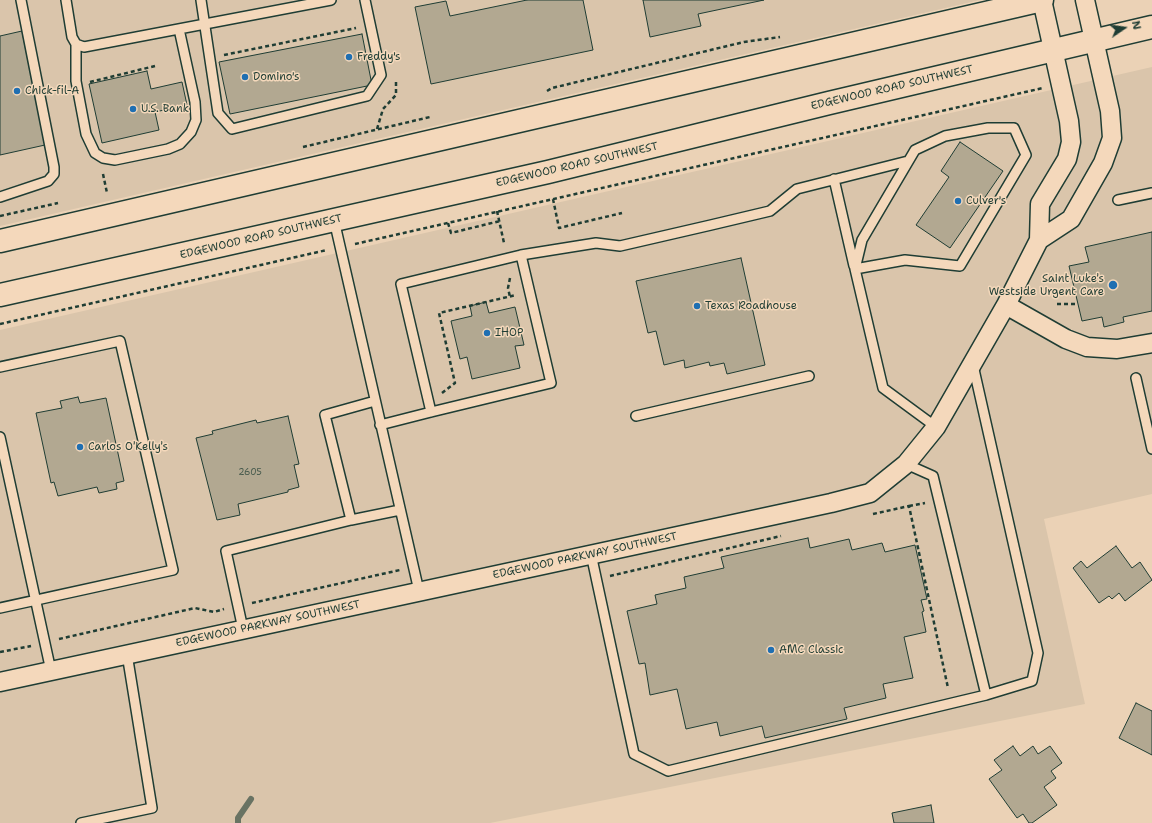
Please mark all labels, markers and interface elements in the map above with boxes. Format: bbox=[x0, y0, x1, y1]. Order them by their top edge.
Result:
north arrow bbox=[1104, 8, 1144, 48]
text: N bbox=[1128, 19, 1144, 31]
place label: Freddy's bbox=[357, 50, 401, 64]
marker: Freddy's bbox=[344, 52, 354, 62]
street label: EDGEWOOD ROAD SOUTHWEST bbox=[810, 63, 974, 113]
place label: Domino's bbox=[253, 70, 300, 84]
marker: Domino's bbox=[240, 72, 250, 82]
place label: Chick-fil-A bbox=[25, 84, 79, 98]
marker: Chick-fil-A bbox=[12, 86, 22, 96]
place label: U.S. Bank bbox=[141, 102, 189, 116]
marker: U.S. Bank bbox=[128, 104, 138, 114]
street label: EDGEWOOD ROAD SOUTHWEST bbox=[495, 140, 659, 190]
place label: Culver's bbox=[966, 194, 1006, 208]
marker: Culver's bbox=[953, 196, 963, 206]
street label: EDGEWOOD ROAD SOUTHWEST bbox=[179, 212, 343, 262]
place label: Saint Luke's Westside Urgent Care bbox=[989, 272, 1104, 298]
marker: Saint Luke's Westside Urgent Care bbox=[1107, 279, 1119, 291]
place label: Texas Roadhouse bbox=[705, 299, 797, 313]
marker: Texas Roadhouse bbox=[692, 301, 702, 311]
place label: IHOP bbox=[495, 326, 523, 340]
marker: IHOP bbox=[482, 328, 492, 338]
place label: Carlos O'Kelly's bbox=[88, 440, 168, 454]
marker: Carlos O'Kelly's bbox=[75, 442, 85, 452]
house number: 2605 bbox=[238, 468, 262, 478]
street label: EDGEWOOD PARKWAY SOUTHWEST bbox=[491, 530, 679, 582]
street label: EDGEWOOD PARKWAY SOUTHWEST bbox=[174, 598, 362, 650]
place label: AMC Classic bbox=[779, 643, 844, 657]
marker: AMC Classic bbox=[766, 645, 776, 655]

